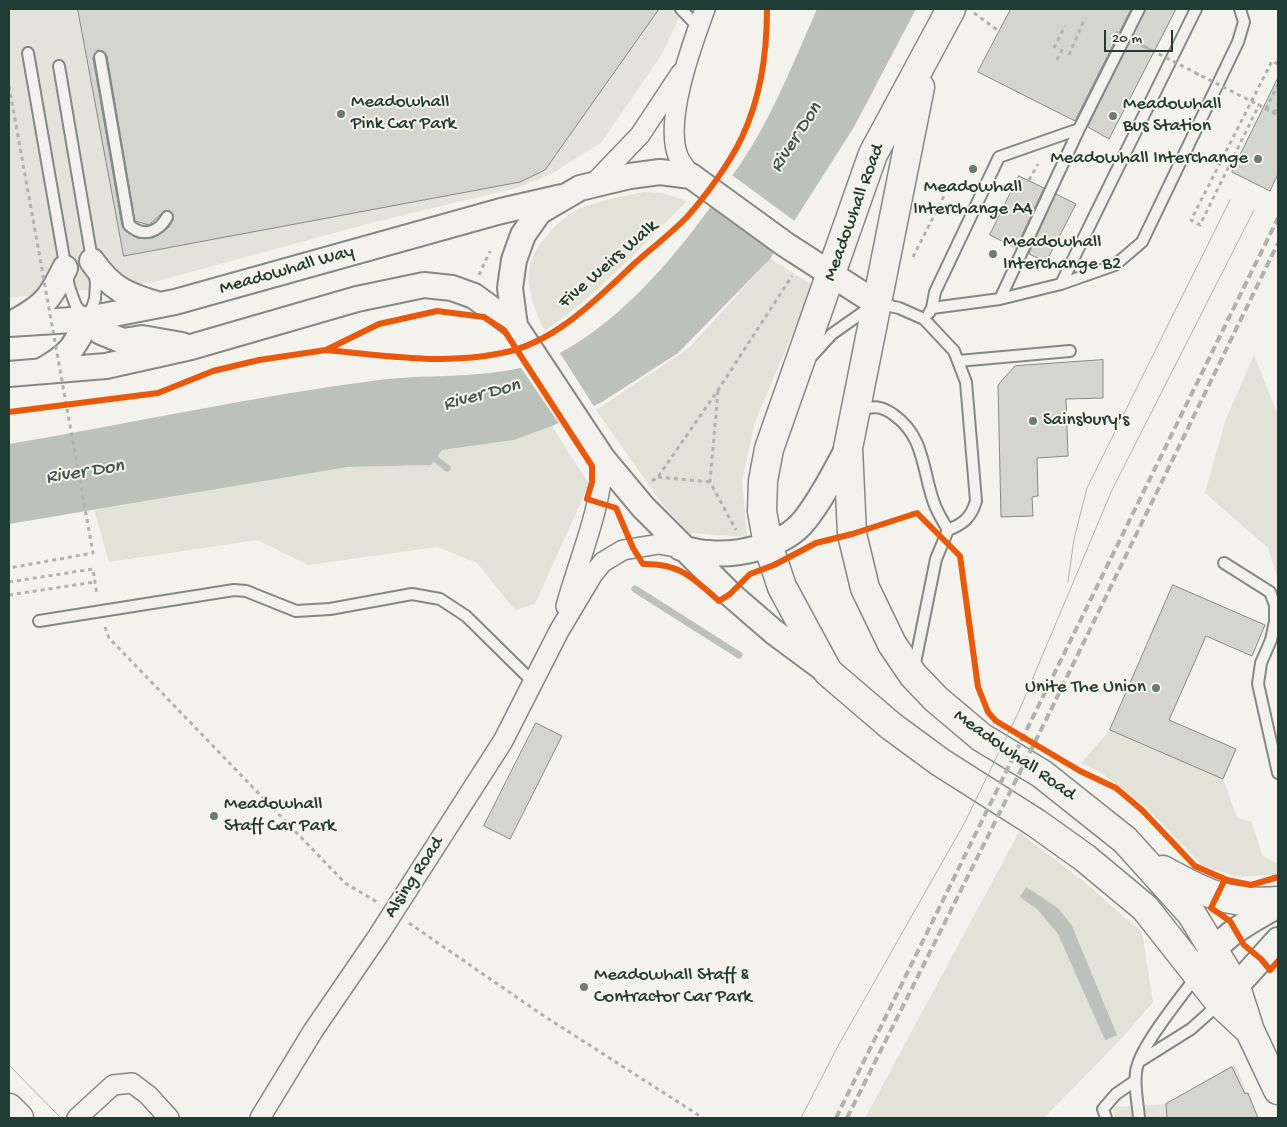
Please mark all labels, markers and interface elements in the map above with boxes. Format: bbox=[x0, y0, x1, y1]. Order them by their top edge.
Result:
scale bar bbox=[1107, 20, 1176, 52]
text: 20 m bbox=[1112, 30, 1142, 48]
place label: Meadowhall Pink Car Park bbox=[351, 92, 456, 136]
place label: Meadowhall Bus Station bbox=[1123, 94, 1221, 138]
water label: River Don bbox=[766, 98, 828, 178]
marker: Meadowhall Pink Car Park bbox=[335, 108, 347, 120]
marker: Meadowhall Bus Station bbox=[1107, 110, 1119, 122]
street label: Meadowhall Road bbox=[820, 141, 890, 285]
place label: Meadowhall Interchange bbox=[1050, 148, 1248, 170]
marker: Meadowhall Interchange bbox=[1252, 153, 1264, 165]
marker: Meadowhall Interchange A4 bbox=[967, 163, 979, 175]
place label: Meadowhall Interchange A4 bbox=[913, 177, 1033, 221]
street label: Five Weirs Walk bbox=[555, 216, 663, 314]
place label: Meadowhall Interchange B2 bbox=[1003, 232, 1121, 276]
street label: Meadowhall Way bbox=[217, 241, 357, 301]
marker: Meadowhall Interchange B2 bbox=[987, 248, 999, 260]
water label: River Don bbox=[441, 374, 523, 418]
place label: Sainsbury's bbox=[1043, 410, 1129, 432]
marker: Sainsbury's bbox=[1027, 415, 1039, 427]
water label: River Don bbox=[44, 455, 126, 491]
place label: Unite The Union bbox=[1025, 677, 1146, 699]
marker: Unite The Union bbox=[1150, 682, 1162, 694]
street label: Meadowhall Road bbox=[948, 705, 1080, 807]
place label: Meadowhall Staff Car Park bbox=[224, 794, 336, 838]
marker: Meadowhall Staff Car Park bbox=[208, 810, 220, 822]
street label: Alsing Road bbox=[380, 833, 450, 923]
place label: Meadowhall Staff & Contractor Car Park bbox=[594, 965, 752, 1009]
marker: Meadowhall Staff & Contractor Car Park bbox=[578, 981, 590, 993]

